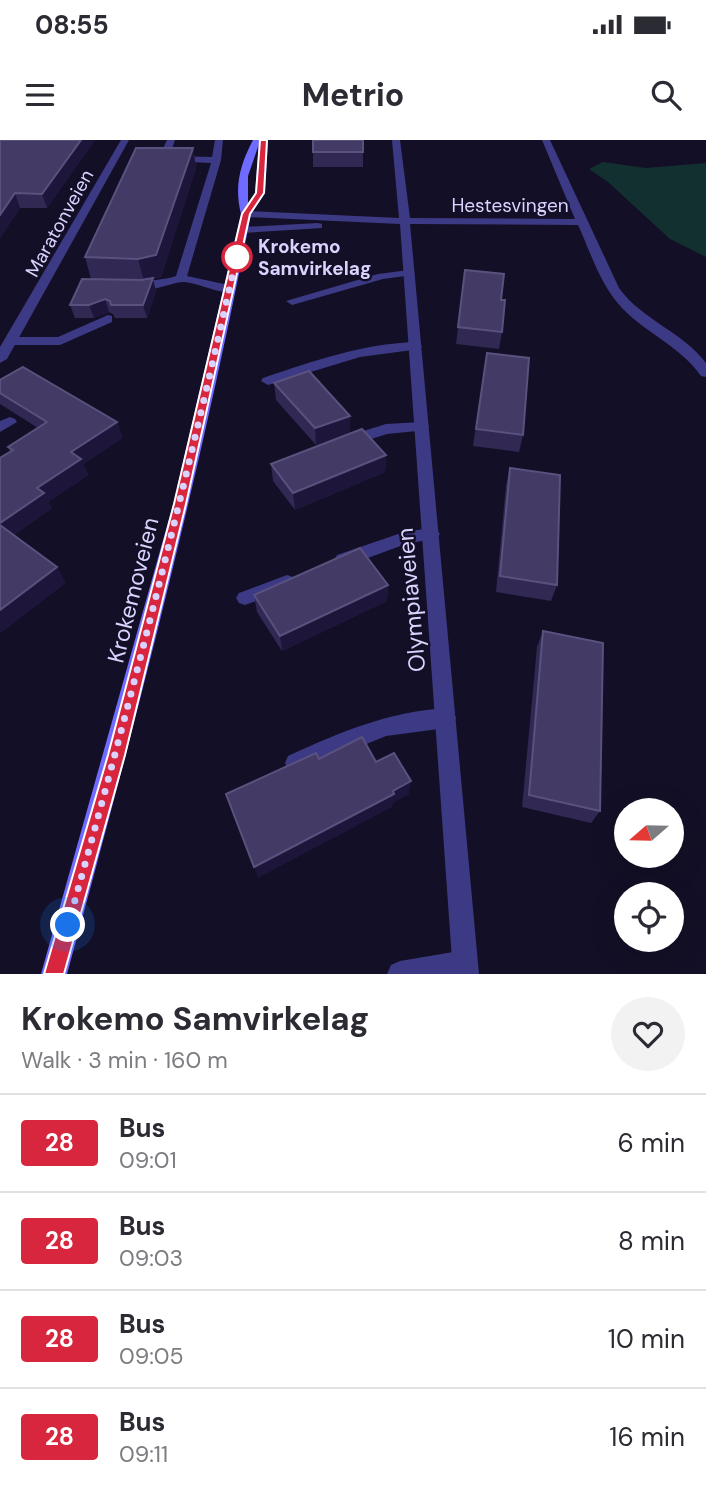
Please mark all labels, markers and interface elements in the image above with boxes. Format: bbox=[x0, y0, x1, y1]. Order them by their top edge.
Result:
text: 08:55 bbox=[35, 8, 109, 42]
text: Metrio bbox=[302, 74, 404, 116]
icon: menu bbox=[21, 76, 59, 114]
icon: search bbox=[647, 76, 685, 114]
street label: Maratonveien bbox=[20, 165, 99, 281]
street label: Hestesvingen bbox=[451, 193, 569, 218]
place label: Krokemo Samvirkelag bbox=[258, 234, 371, 281]
marker: Krokemo Samvirkelag bbox=[222, 242, 252, 272]
street label: Krokemoveien bbox=[100, 514, 166, 666]
street label: Olympiaveien bbox=[390, 527, 432, 673]
north arrow bbox=[614, 798, 684, 868]
map controls bbox=[614, 798, 684, 952]
button: locate bbox=[614, 882, 684, 952]
your location bbox=[50, 907, 85, 942]
text: Krokemo Samvirkelag bbox=[21, 997, 369, 1040]
button: heart bbox=[611, 997, 685, 1071]
text: Walk · 3 min · 160 m bbox=[21, 1045, 228, 1075]
text: Bus bbox=[119, 1111, 165, 1145]
text: 6 min bbox=[617, 1126, 685, 1160]
text: 28 bbox=[45, 1127, 74, 1158]
text: 09:01 bbox=[119, 1145, 177, 1175]
text: Bus bbox=[119, 1209, 165, 1243]
text: 8 min bbox=[618, 1224, 685, 1258]
text: 28 bbox=[45, 1225, 74, 1256]
text: 09:03 bbox=[119, 1243, 183, 1273]
text: Bus bbox=[119, 1307, 165, 1341]
text: 10 min bbox=[608, 1322, 685, 1356]
text: 28 bbox=[45, 1323, 74, 1354]
text: 09:05 bbox=[119, 1341, 184, 1371]
text: Bus bbox=[119, 1405, 165, 1439]
text: 16 min bbox=[609, 1420, 685, 1454]
text: 28 bbox=[45, 1421, 74, 1452]
text: 09:11 bbox=[119, 1439, 168, 1469]

